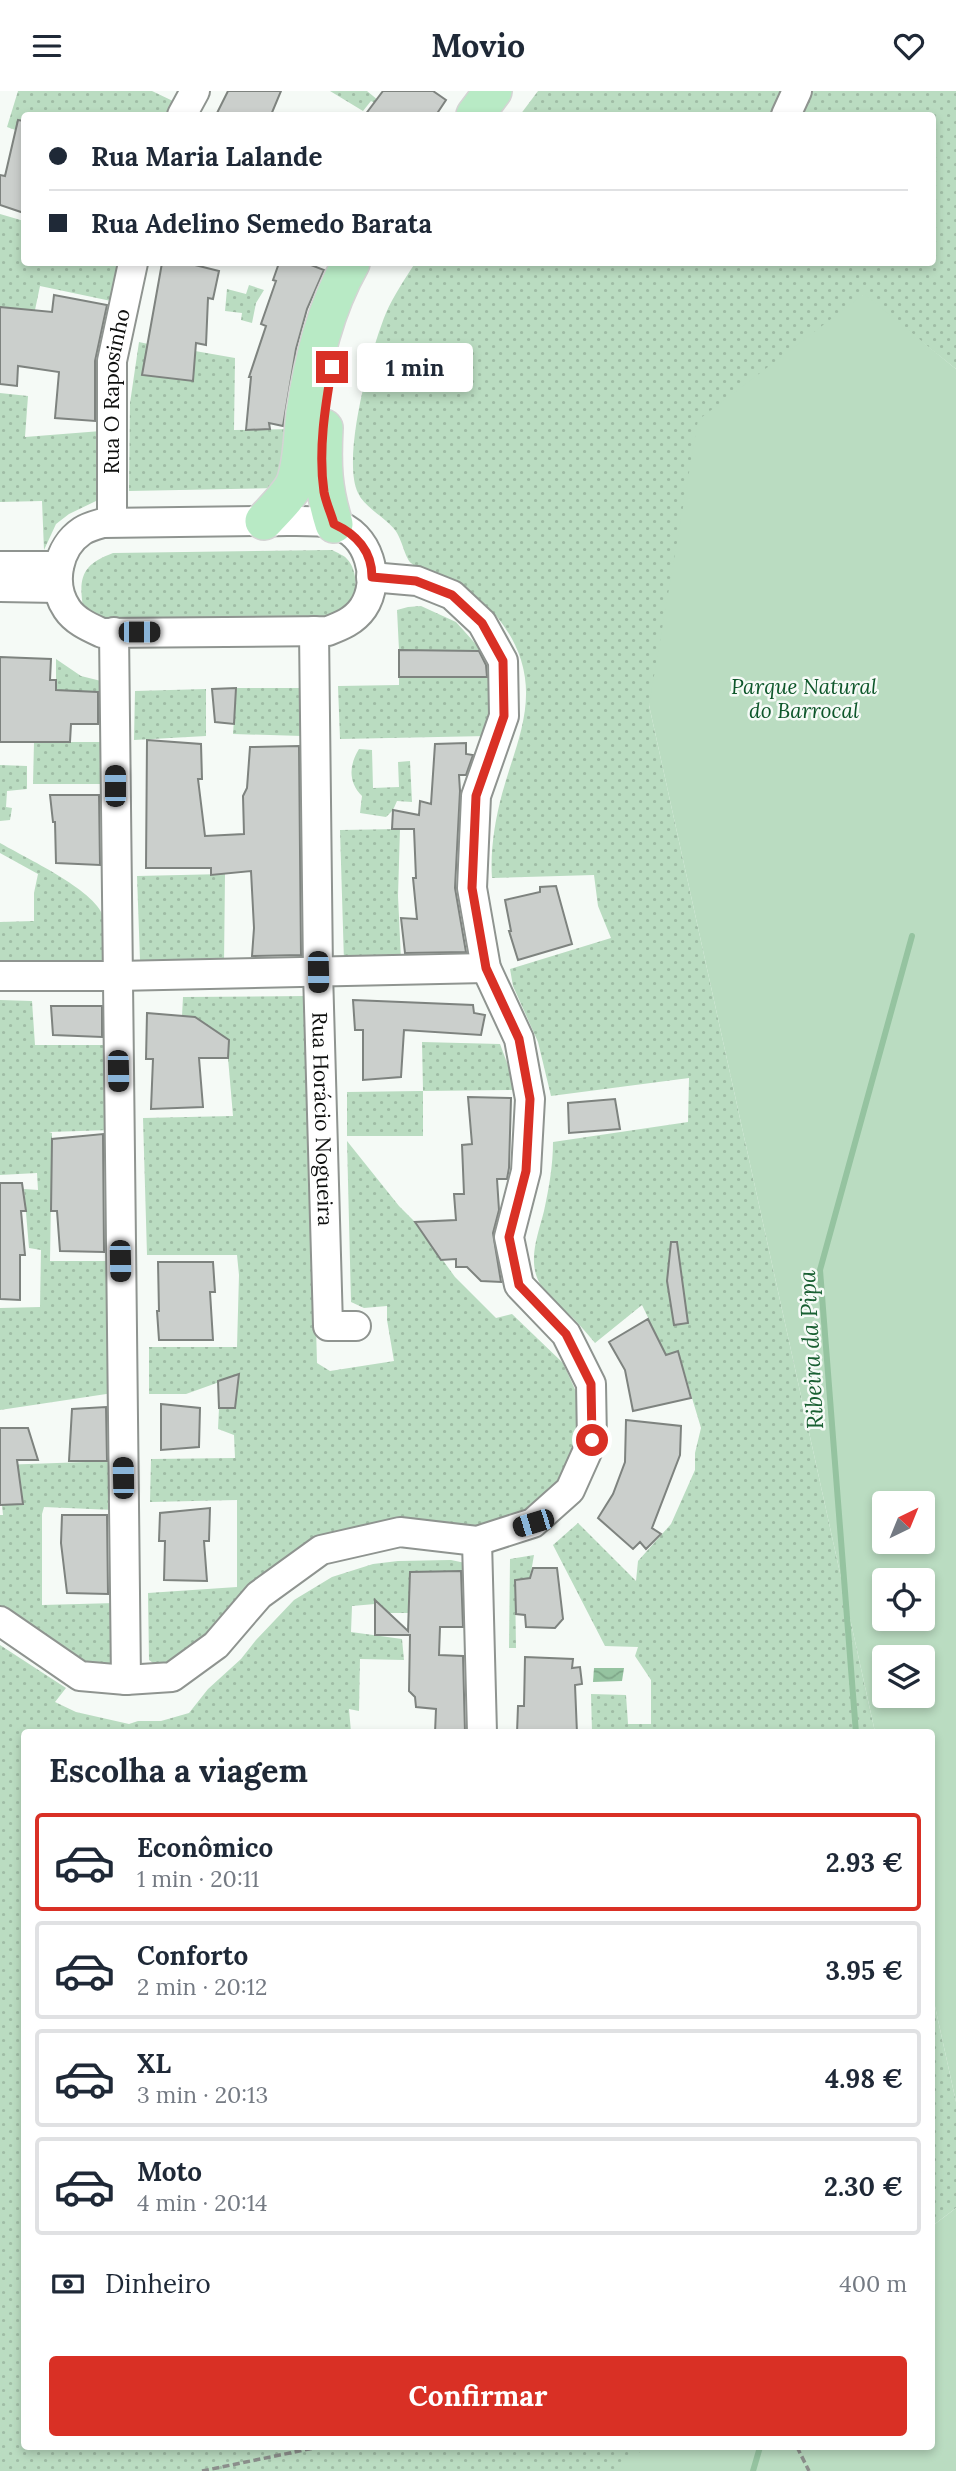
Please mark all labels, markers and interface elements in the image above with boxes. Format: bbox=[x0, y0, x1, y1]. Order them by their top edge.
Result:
text: Movio bbox=[431, 25, 525, 66]
icon: menu bbox=[28, 27, 66, 65]
icon: heart bbox=[890, 27, 928, 65]
text: Rua Maria Lalande bbox=[91, 140, 322, 173]
text: Rua Adelino Semedo Barata bbox=[91, 207, 432, 240]
street label: Rua O Raposinho bbox=[98, 306, 136, 474]
callout: 1 min bbox=[356, 343, 472, 391]
route end bbox=[316, 351, 348, 383]
text: 1 min bbox=[386, 353, 444, 382]
car bbox=[119, 622, 161, 643]
park label: Parque Natural do Barrocal bbox=[731, 673, 877, 724]
car bbox=[105, 765, 126, 807]
car bbox=[308, 951, 329, 993]
street label: Rua Horácio Nogueira bbox=[306, 1011, 339, 1227]
car bbox=[108, 1050, 129, 1092]
car bbox=[110, 1240, 131, 1282]
water label: Ribeira da Pipa bbox=[792, 1269, 829, 1430]
route start bbox=[576, 1424, 608, 1456]
car bbox=[113, 1457, 134, 1499]
north arrow bbox=[872, 1491, 934, 1554]
map controls bbox=[872, 1491, 935, 1708]
car bbox=[510, 1507, 557, 1539]
button: locate bbox=[872, 1568, 935, 1631]
button: layers bbox=[872, 1645, 935, 1708]
text: Escolha a viagem bbox=[49, 1750, 308, 1791]
icon: car bbox=[53, 1831, 116, 1894]
text: Econômico bbox=[137, 1831, 273, 1864]
text: 2.93 € bbox=[826, 1846, 903, 1879]
text: 1 min · 20:11 bbox=[137, 1864, 259, 1893]
icon: car bbox=[53, 1939, 116, 2002]
text: Conforto bbox=[137, 1939, 248, 1972]
text: 3.95 € bbox=[825, 1954, 903, 1987]
text: 2 min · 20:12 bbox=[137, 1972, 267, 2001]
icon: car bbox=[53, 2047, 116, 2110]
text: XL bbox=[137, 2047, 171, 2080]
text: 4.98 € bbox=[825, 2062, 903, 2095]
text: 3 min · 20:13 bbox=[137, 2080, 268, 2109]
icon: car bbox=[53, 2155, 116, 2218]
text: Moto bbox=[137, 2155, 202, 2188]
text: 2.30 € bbox=[824, 2170, 903, 2203]
text: 4 min · 20:14 bbox=[137, 2188, 268, 2217]
icon: cash bbox=[49, 2265, 87, 2303]
text: Dinheiro bbox=[105, 2267, 211, 2300]
text: 400 m bbox=[839, 2269, 907, 2298]
button: Confirmar bbox=[49, 2356, 907, 2436]

